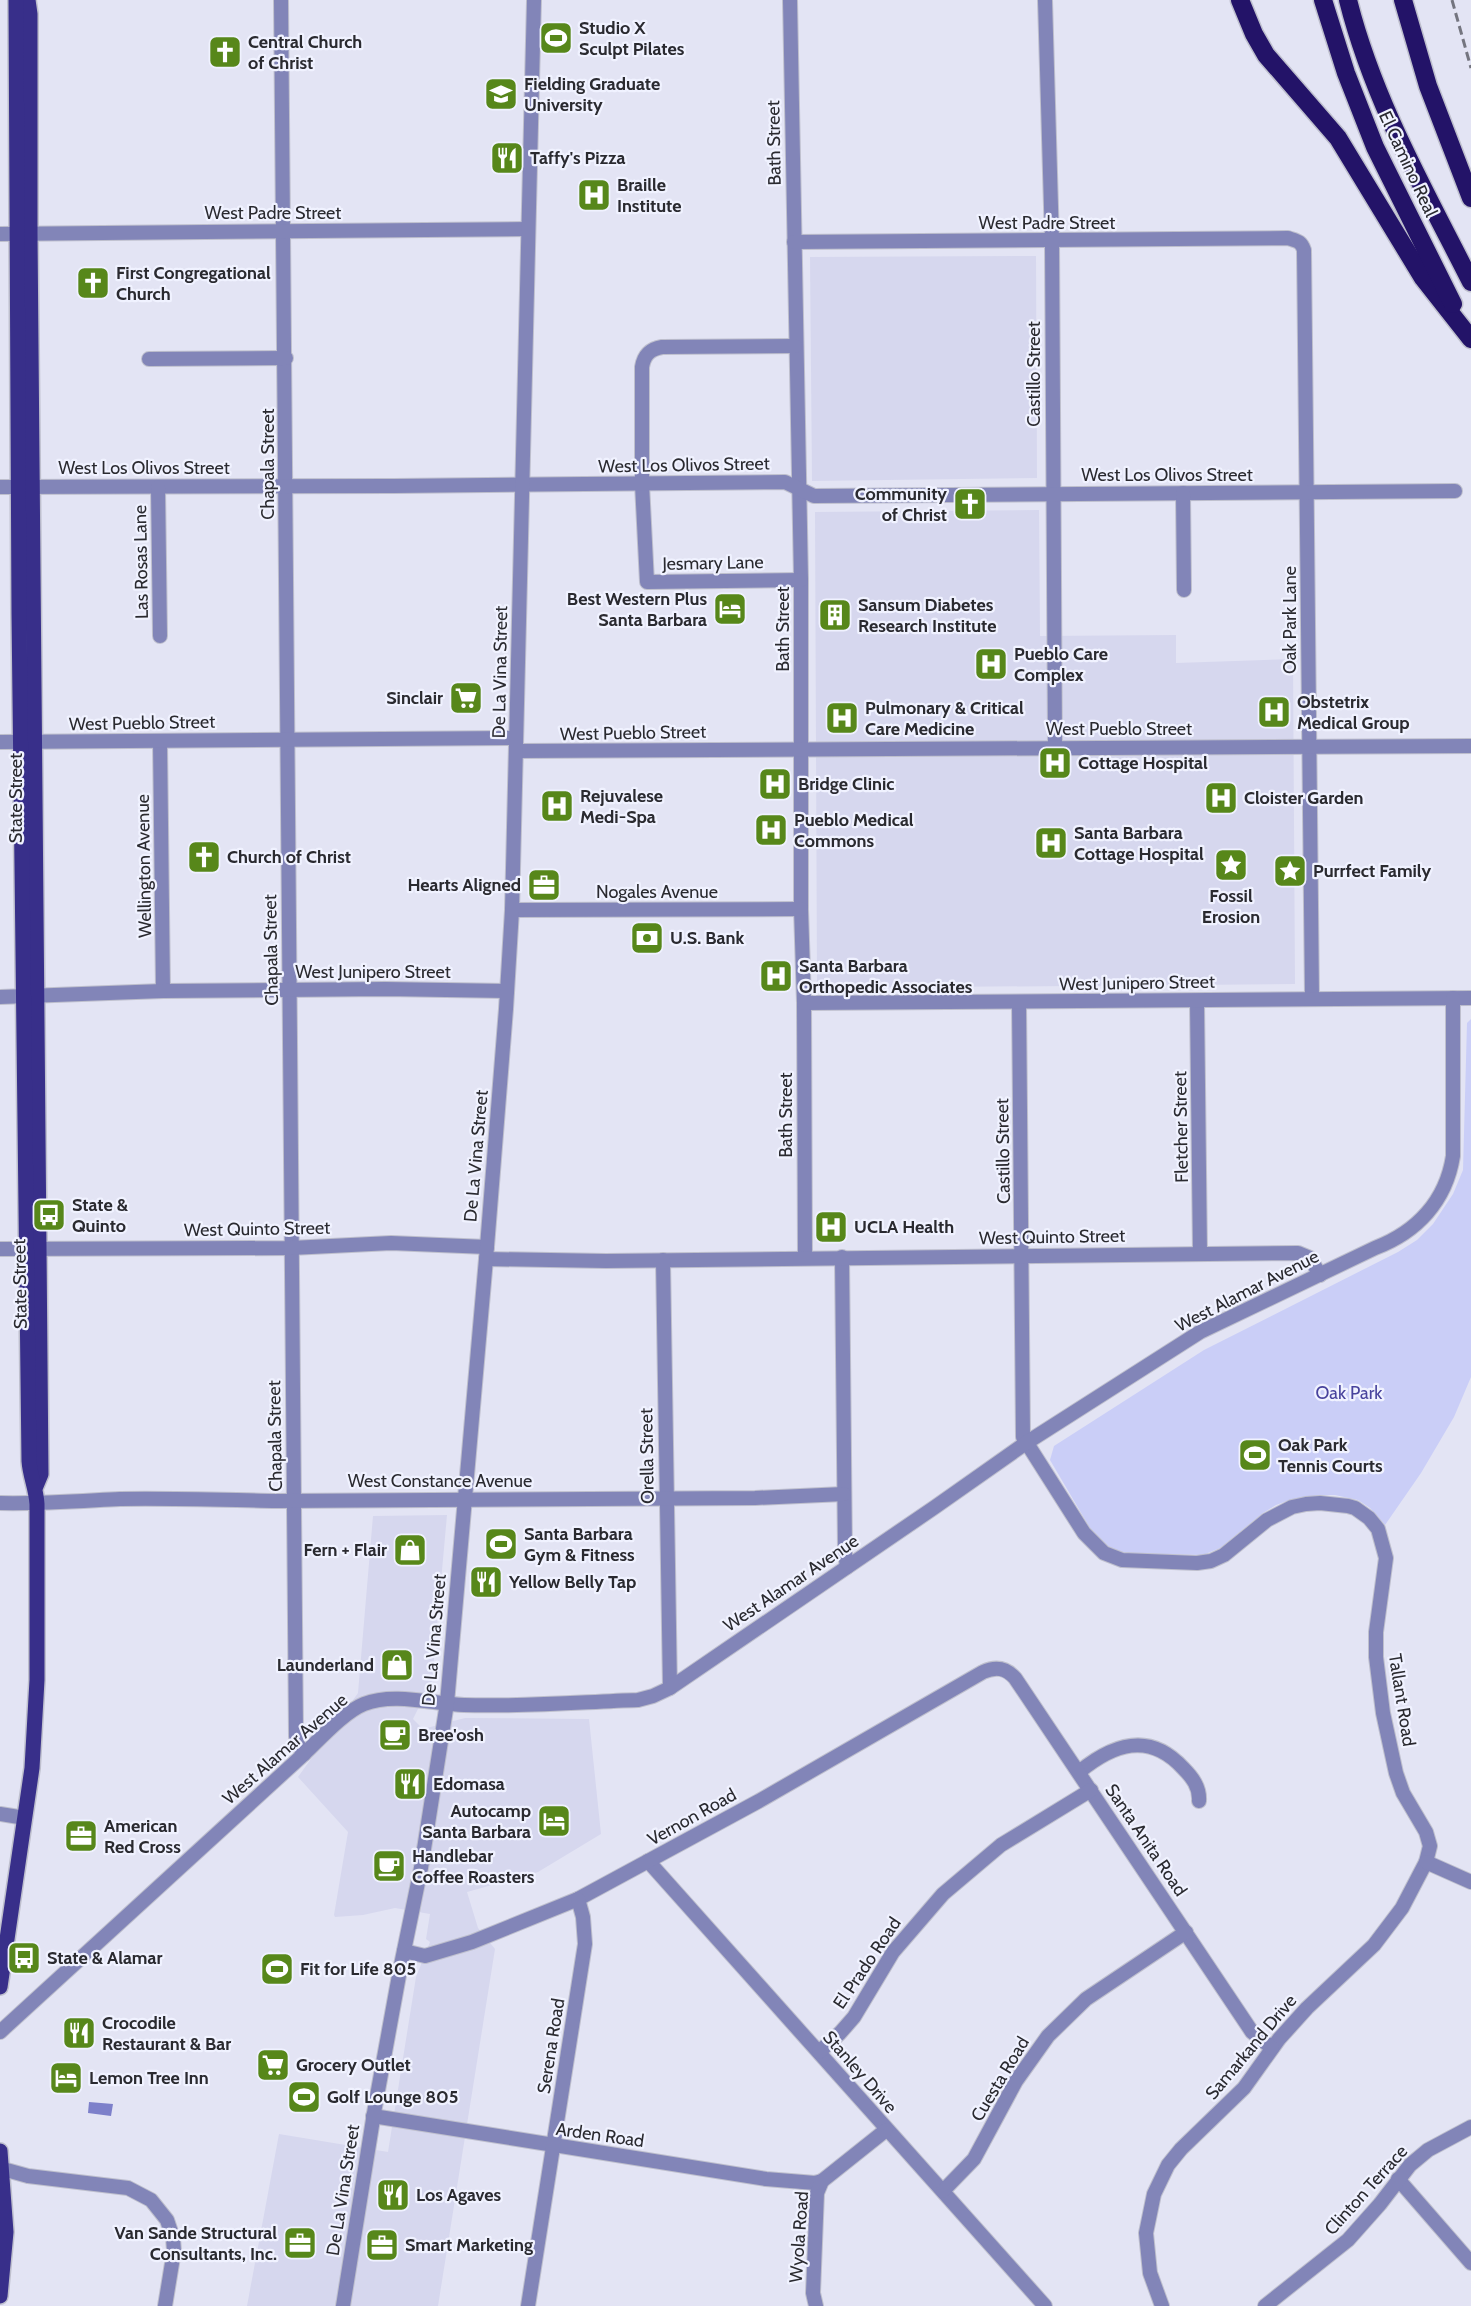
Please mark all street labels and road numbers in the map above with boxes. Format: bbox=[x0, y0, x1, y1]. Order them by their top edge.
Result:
street label: Bath Street bbox=[762, 100, 786, 186]
street label: El Camino Real bbox=[1374, 108, 1442, 221]
street label: West Padre Street bbox=[205, 202, 341, 224]
street label: West Padre Street bbox=[979, 212, 1115, 234]
street label: Castillo Street bbox=[1023, 321, 1045, 427]
street label: Chapala Street bbox=[257, 408, 279, 520]
street label: West Los Olivos Street bbox=[598, 453, 770, 477]
street label: West Los Olivos Street bbox=[58, 457, 230, 479]
street label: West Los Olivos Street bbox=[1081, 464, 1253, 486]
street label: Las Rosas Lane bbox=[129, 505, 153, 619]
street label: Jesmary Lane bbox=[661, 551, 764, 575]
street label: Oak Park Lane bbox=[1279, 566, 1301, 674]
street label: Bath Street bbox=[772, 586, 794, 672]
street label: De La Vina Street bbox=[488, 606, 512, 738]
street label: West Pueblo Street bbox=[69, 711, 215, 735]
street label: West Pueblo Street bbox=[1046, 718, 1192, 740]
street label: West Pueblo Street bbox=[560, 721, 706, 745]
street label: State Street bbox=[5, 753, 27, 843]
street label: Wellington Avenue bbox=[132, 794, 156, 938]
street label: Nogales Avenue bbox=[596, 881, 718, 903]
street label: Chapala Street bbox=[259, 894, 283, 1006]
street label: West Junipero Street bbox=[295, 961, 451, 983]
street label: West Junipero Street bbox=[1059, 971, 1215, 995]
street label: Fletcher Street bbox=[1169, 1071, 1193, 1183]
street label: Bath Street bbox=[775, 1072, 797, 1158]
street label: De La Vina Street bbox=[459, 1089, 493, 1223]
street label: Castillo Street bbox=[991, 1098, 1015, 1204]
street label: West Quinto Street bbox=[184, 1217, 330, 1241]
street label: West Quinto Street bbox=[979, 1225, 1125, 1249]
street label: State Street bbox=[8, 1239, 32, 1329]
street label: West Alamar Avenue bbox=[1172, 1245, 1322, 1337]
street label: Chapala Street bbox=[263, 1380, 287, 1492]
street label: Orella Street bbox=[635, 1408, 659, 1504]
street label: West Constance Avenue bbox=[348, 1470, 532, 1492]
street label: West Alamar Avenue bbox=[719, 1530, 863, 1636]
street label: De La Vina Street bbox=[417, 1573, 451, 1707]
street label: Tallant Road bbox=[1384, 1652, 1420, 1748]
street label: West Alamar Avenue bbox=[218, 1689, 352, 1809]
street label: Santa Anita Road bbox=[1100, 1780, 1192, 1900]
street label: Vernon Road bbox=[644, 1784, 740, 1850]
street label: El Prado Road bbox=[828, 1913, 906, 2013]
street label: Samarkand Drive bbox=[1201, 1990, 1301, 2104]
street label: Serena Road bbox=[533, 1997, 569, 2095]
street label: Stanley Drive bbox=[818, 2026, 902, 2118]
street label: Cuesta Road bbox=[966, 2033, 1034, 2125]
street label: Arden Road bbox=[554, 2118, 646, 2152]
street label: De La Vina Street bbox=[322, 2123, 364, 2257]
street label: Clinton Terrace bbox=[1320, 2140, 1412, 2240]
street label: Wyola Road bbox=[785, 2191, 813, 2283]

